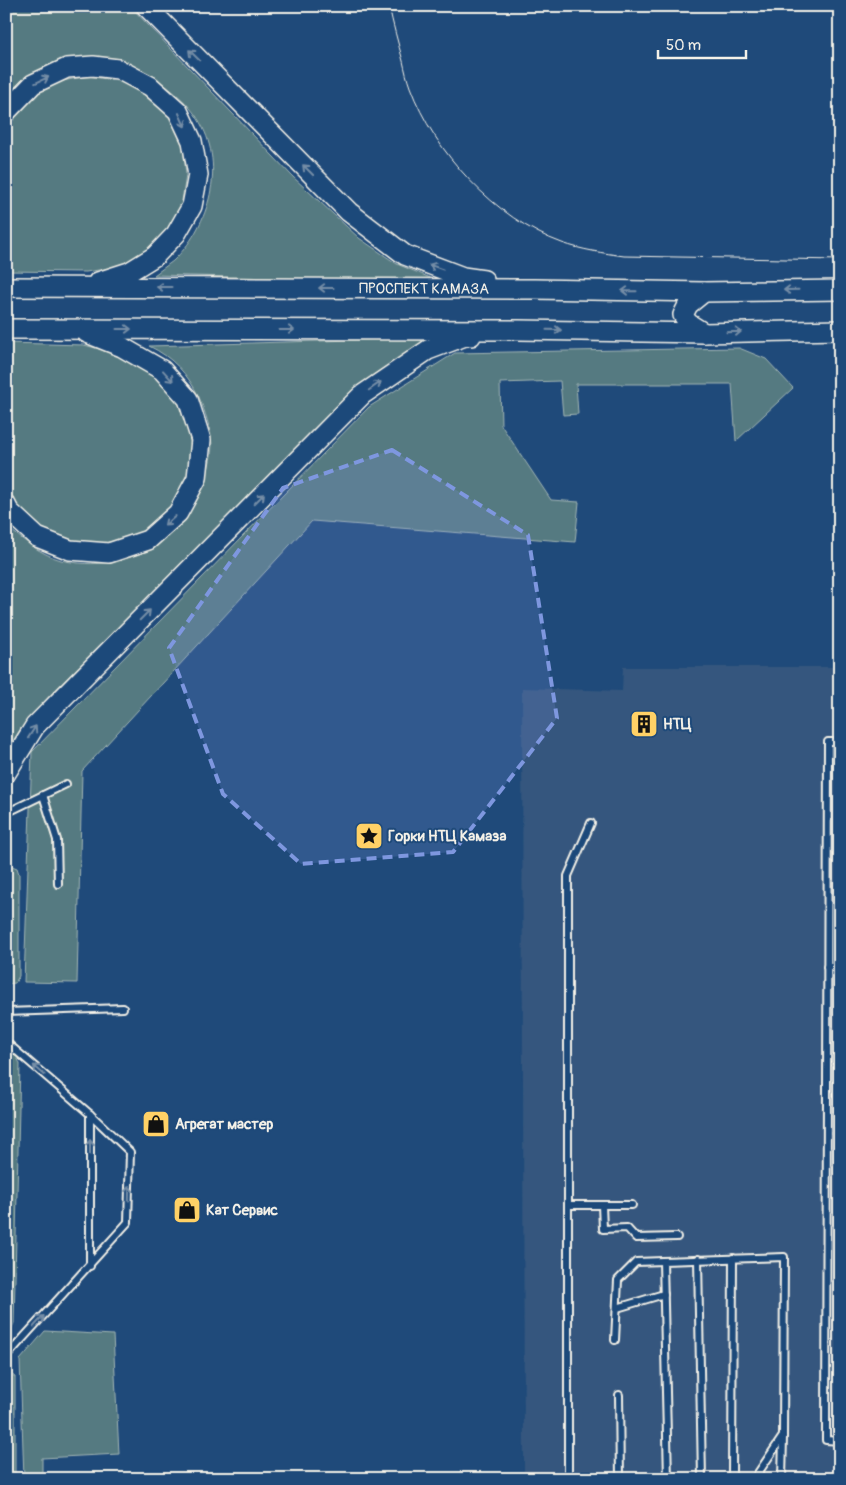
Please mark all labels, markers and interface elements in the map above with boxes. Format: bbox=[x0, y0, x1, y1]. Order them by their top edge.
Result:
scale bar bbox=[658, 28, 746, 60]
text: 50 m bbox=[666, 36, 701, 55]
one-way arrow bbox=[188, 49, 200, 61]
one-way arrow bbox=[34, 74, 49, 84]
one-way arrow bbox=[178, 112, 188, 127]
one-way arrow bbox=[302, 165, 314, 177]
one-way arrow bbox=[429, 262, 444, 271]
street label: ПРОСПЕКТ КАМАЗА bbox=[359, 279, 489, 299]
one-way arrow bbox=[156, 282, 172, 292]
one-way arrow bbox=[318, 283, 334, 293]
one-way arrow bbox=[783, 285, 800, 295]
one-way arrow bbox=[621, 286, 637, 296]
one-way arrow bbox=[116, 324, 132, 334]
one-way arrow bbox=[278, 325, 295, 335]
one-way arrow bbox=[546, 326, 562, 335]
one-way arrow bbox=[726, 327, 742, 337]
one-way arrow bbox=[162, 370, 174, 383]
one-way arrow bbox=[368, 381, 382, 391]
one-way arrow bbox=[253, 493, 265, 506]
one-way arrow bbox=[163, 515, 176, 526]
one-way arrow bbox=[138, 609, 151, 621]
building icon: НТЦ bbox=[629, 709, 659, 739]
place label: НТЦ bbox=[663, 715, 692, 734]
one-way arrow bbox=[27, 725, 37, 739]
place icon: Горки НТЦ Камаза bbox=[354, 821, 384, 851]
place label: Горки НТЦ Камаза bbox=[388, 827, 506, 846]
one-way arrow bbox=[33, 1065, 46, 1076]
shop icon: Агрегат мастер bbox=[141, 1109, 171, 1139]
place label: Агрегат мастер bbox=[175, 1115, 273, 1134]
one-way arrow bbox=[85, 1139, 95, 1156]
one-way arrow bbox=[124, 1185, 134, 1201]
shop icon: Кат Сервис bbox=[172, 1195, 202, 1225]
place label: Кат Сервис bbox=[206, 1201, 278, 1220]
one-way arrow bbox=[33, 1315, 45, 1328]

